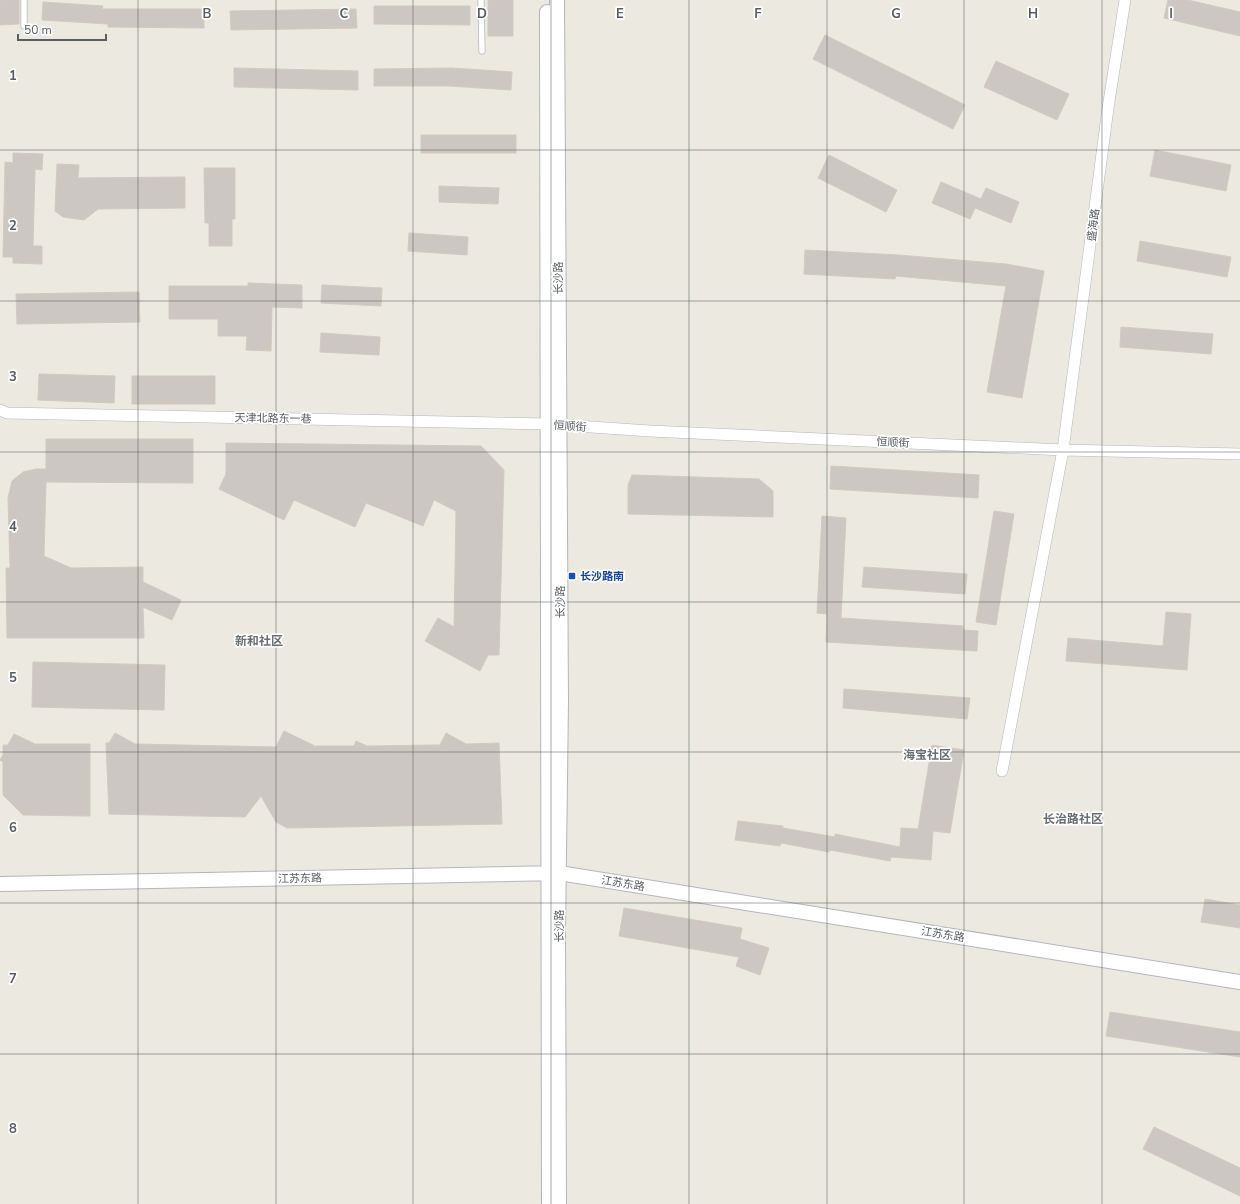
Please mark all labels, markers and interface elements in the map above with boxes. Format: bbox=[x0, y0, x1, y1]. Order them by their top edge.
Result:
text: B bbox=[203, 5, 212, 23]
text: C bbox=[340, 5, 349, 23]
text: D bbox=[477, 5, 487, 23]
text: E bbox=[616, 5, 624, 23]
text: F bbox=[754, 5, 762, 23]
text: G bbox=[891, 5, 901, 23]
text: H bbox=[1028, 5, 1038, 23]
text: I bbox=[1169, 5, 1173, 23]
scale bar bbox=[18, 16, 106, 42]
text: 50 m bbox=[24, 22, 52, 38]
text: 1 bbox=[9, 67, 17, 85]
street label: 盛海路 bbox=[1084, 208, 1103, 242]
text: 2 bbox=[9, 217, 17, 235]
street label: 长沙路 bbox=[551, 262, 566, 295]
text: 3 bbox=[9, 368, 17, 386]
street label: 天津北路东一巷 bbox=[234, 410, 312, 427]
street label: 恒顺街 bbox=[553, 418, 587, 435]
street label: 恒顺街 bbox=[876, 434, 910, 451]
text: 4 bbox=[9, 518, 17, 536]
place label: 长沙路南 bbox=[580, 569, 624, 584]
marker: 长沙路南 bbox=[567, 571, 577, 581]
street label: 长沙路 bbox=[553, 586, 568, 619]
district label: 新和社区 bbox=[235, 633, 283, 649]
text: 5 bbox=[9, 669, 17, 687]
district label: 海宝社区 bbox=[903, 747, 951, 763]
district label: 长治路社区 bbox=[1043, 811, 1103, 827]
text: 6 bbox=[9, 819, 17, 837]
street label: 江苏东路 bbox=[278, 871, 322, 886]
street label: 江苏东路 bbox=[600, 873, 646, 894]
street label: 长沙路 bbox=[552, 910, 567, 943]
street label: 江苏东路 bbox=[920, 924, 966, 945]
text: 7 bbox=[9, 970, 17, 988]
text: 8 bbox=[9, 1120, 17, 1138]

